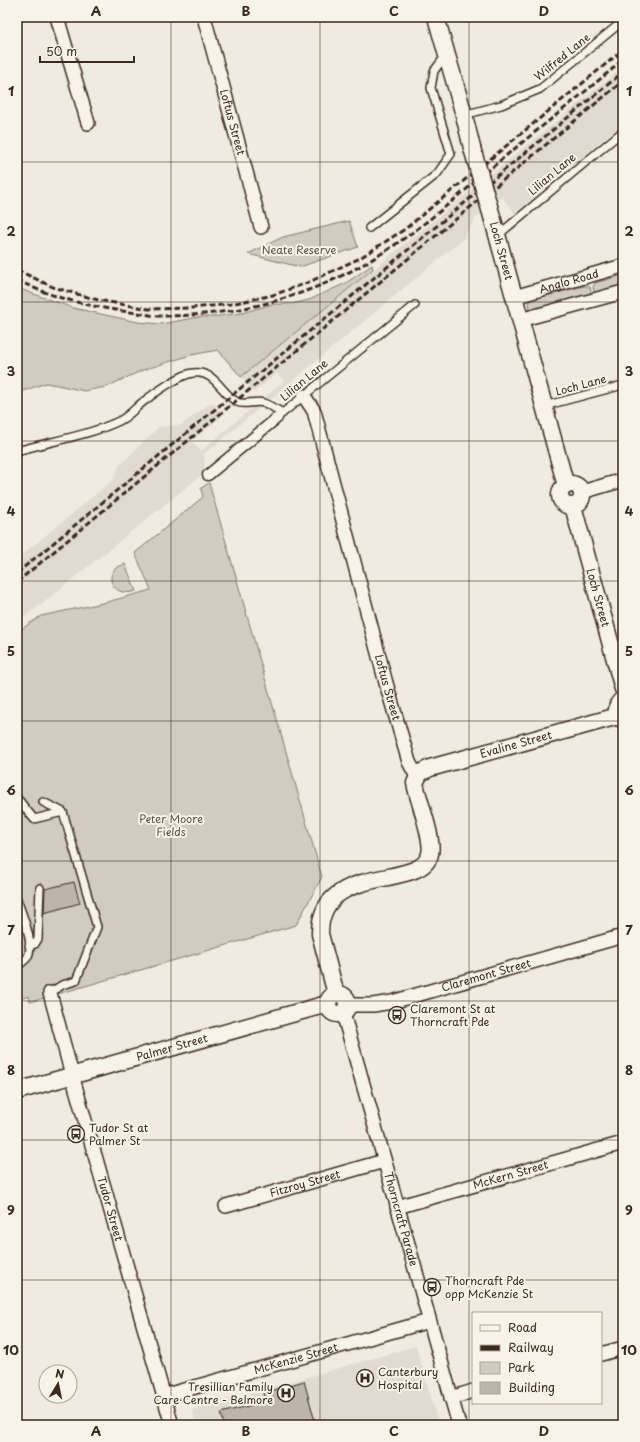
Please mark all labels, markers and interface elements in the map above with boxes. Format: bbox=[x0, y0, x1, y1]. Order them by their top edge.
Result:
text: A bbox=[91, 1, 101, 20]
text: B bbox=[242, 1, 251, 20]
text: C bbox=[389, 1, 399, 20]
text: D bbox=[539, 1, 549, 20]
street label: Wilfred Lane bbox=[530, 28, 594, 84]
scale bar bbox=[40, 38, 134, 64]
text: 50 m bbox=[46, 42, 77, 60]
text: 1 bbox=[8, 81, 14, 100]
text: 1 bbox=[626, 81, 632, 100]
street label: Loftus Street bbox=[216, 87, 250, 158]
street label: Lilian Lane bbox=[524, 149, 579, 199]
street label: Loch Street bbox=[486, 220, 518, 282]
text: 2 bbox=[6, 221, 16, 240]
text: 2 bbox=[624, 221, 634, 240]
park label: Neate Reserve bbox=[262, 241, 336, 258]
street label: Anglo Road bbox=[537, 264, 600, 297]
street label: Lilian Lane bbox=[276, 355, 331, 405]
text: 3 bbox=[7, 361, 16, 380]
text: 3 bbox=[625, 361, 634, 380]
street label: Loch Lane bbox=[553, 370, 608, 399]
text: 4 bbox=[7, 501, 16, 520]
text: 4 bbox=[625, 501, 634, 520]
street label: Loch Street bbox=[582, 566, 615, 629]
text: 5 bbox=[7, 641, 15, 660]
text: 5 bbox=[625, 641, 633, 660]
street label: Loftus Street bbox=[371, 652, 406, 723]
street label: Evaline Street bbox=[478, 726, 554, 762]
text: 6 bbox=[6, 780, 16, 799]
text: 6 bbox=[624, 780, 634, 799]
park label: Peter Moore Fields bbox=[139, 810, 203, 840]
text: 7 bbox=[7, 920, 15, 939]
text: 7 bbox=[625, 920, 633, 939]
street label: Claremont Street bbox=[439, 954, 533, 996]
place label: Claremont St at Thorncraft Pde bbox=[410, 1000, 496, 1030]
bus stop icon: Claremont St at Thorncraft Pde bbox=[387, 1005, 407, 1025]
street label: Palmer Street bbox=[134, 1029, 210, 1065]
text: 8 bbox=[7, 1060, 15, 1079]
text: 8 bbox=[625, 1060, 633, 1079]
place label: Tudor St at Palmer St bbox=[89, 1119, 149, 1149]
bus stop icon: Tudor St at Palmer St bbox=[66, 1124, 86, 1144]
street label: McKern Street bbox=[471, 1156, 550, 1193]
street label: Fitzroy Street bbox=[267, 1165, 343, 1201]
street label: Thorncraft Parade bbox=[380, 1170, 423, 1268]
street label: Tudor Street bbox=[93, 1174, 128, 1243]
text: 9 bbox=[7, 1200, 15, 1219]
text: 9 bbox=[625, 1200, 633, 1219]
place label: Thorncraft Pde opp McKenzie St bbox=[445, 1272, 534, 1302]
bus stop icon: Thorncraft Pde opp McKenzie St bbox=[422, 1277, 442, 1297]
legend bbox=[472, 1312, 602, 1404]
text: Road bbox=[508, 1318, 537, 1336]
street label: McKenzie Street bbox=[252, 1338, 340, 1378]
text: Railway bbox=[508, 1338, 554, 1356]
text: 10 bbox=[3, 1340, 19, 1359]
text: 10 bbox=[621, 1340, 637, 1359]
text: Park bbox=[508, 1358, 535, 1376]
place label: Canterbury Hospital bbox=[378, 1363, 438, 1393]
north arrow bbox=[38, 1364, 78, 1404]
text: N bbox=[54, 1365, 66, 1383]
hospital icon: Canterbury Hospital bbox=[355, 1368, 375, 1388]
place label: Tresillian Family Care Centre - Belmore bbox=[153, 1378, 273, 1408]
text: Building bbox=[508, 1378, 555, 1396]
hospital icon: Tresillian Family Care Centre - Belmore bbox=[276, 1383, 296, 1403]
text: A bbox=[91, 1421, 101, 1440]
text: B bbox=[242, 1421, 251, 1440]
text: C bbox=[389, 1421, 399, 1440]
text: D bbox=[539, 1421, 549, 1440]

